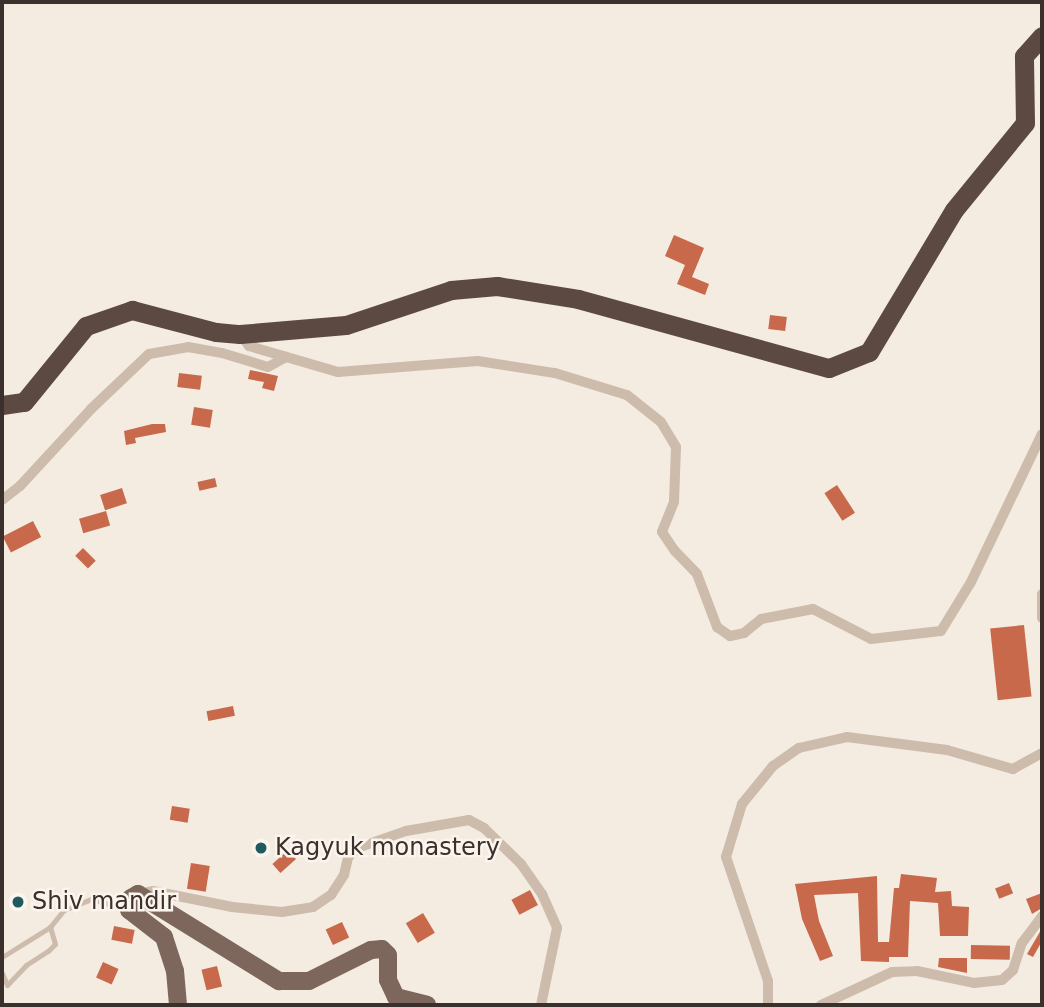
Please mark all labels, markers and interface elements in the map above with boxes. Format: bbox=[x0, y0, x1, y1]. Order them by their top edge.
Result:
place label: Kagyuk monastery bbox=[275, 834, 500, 862]
marker: Kagyuk monastery bbox=[253, 840, 269, 856]
place label: Shiv mandir bbox=[32, 888, 176, 916]
marker: Shiv mandir bbox=[10, 894, 26, 910]

